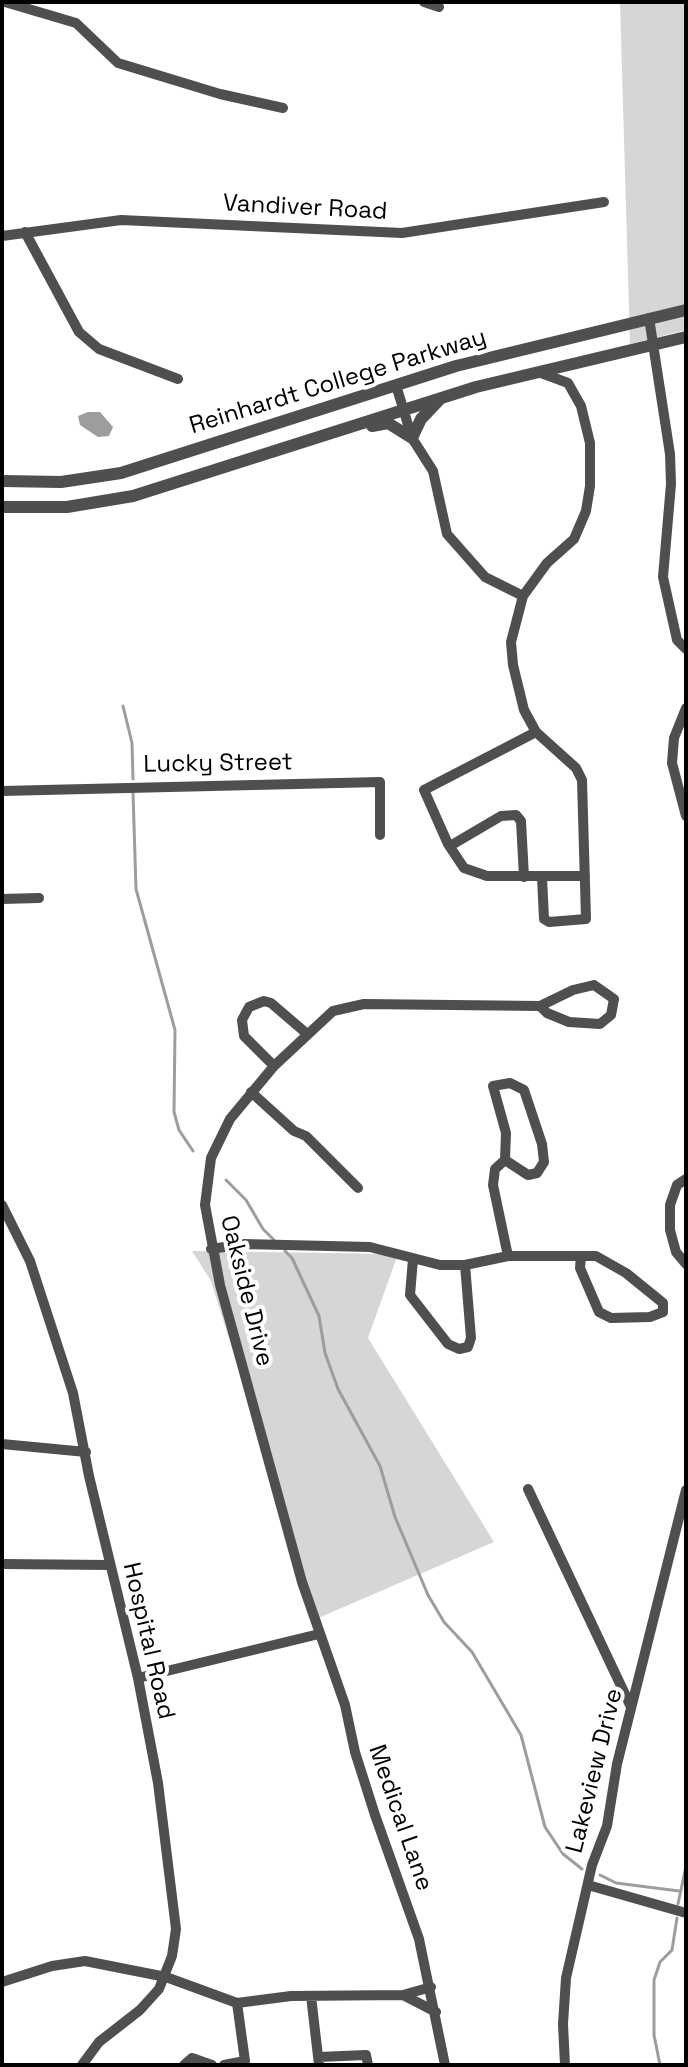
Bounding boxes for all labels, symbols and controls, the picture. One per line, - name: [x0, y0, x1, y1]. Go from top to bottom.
- street label: Vandiver Road: [222, 189, 388, 227]
- street label: Reinhardt College Parkway: [186, 323, 490, 441]
- street label: Lucky Street: [143, 748, 293, 780]
- street label: Oakside Drive: [213, 1213, 279, 1369]
- street label: Hospital Road: [116, 1560, 180, 1722]
- street label: Lakeview Drive: [561, 1686, 629, 1856]
- street label: Medical Lane: [362, 1741, 438, 1895]

